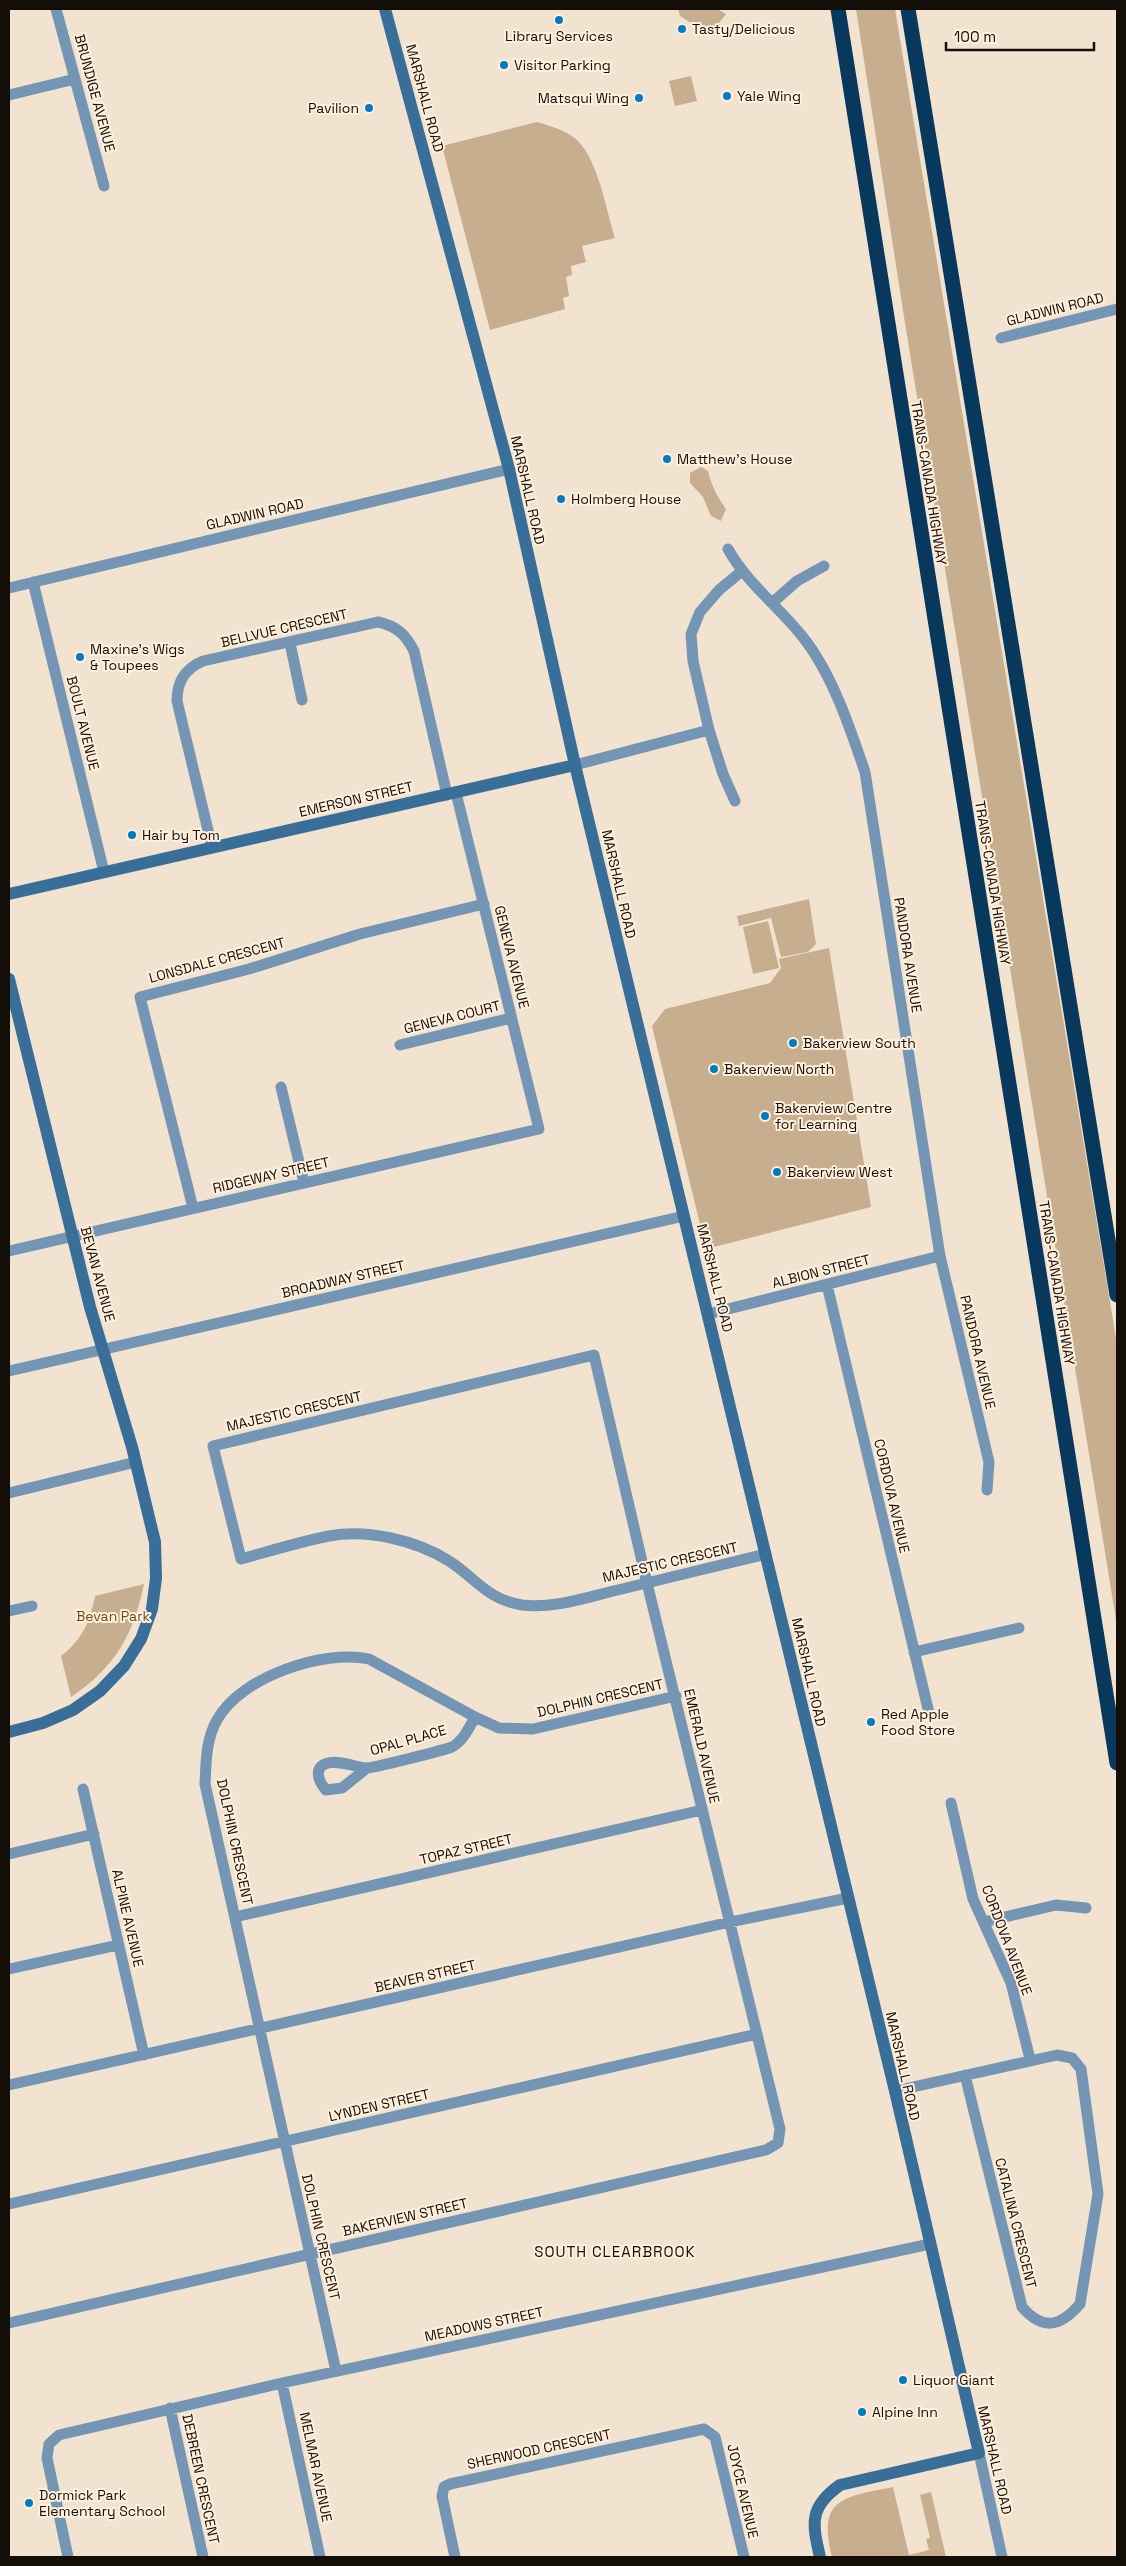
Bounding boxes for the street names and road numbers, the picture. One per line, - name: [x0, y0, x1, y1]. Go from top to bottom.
- street label: BRUNDIGE AVENUE: [71, 32, 119, 154]
- street label: MARSHALL ROAD: [402, 42, 448, 154]
- street label: GLADWIN ROAD: [1004, 288, 1106, 330]
- street label: TRANS-CANADA HIGHWAY: [907, 399, 951, 567]
- street label: MARSHALL ROAD: [507, 434, 549, 546]
- street label: GLADWIN ROAD: [204, 494, 306, 534]
- street label: BELLVUE CRESCENT: [219, 605, 349, 651]
- street label: BOULT AVENUE: [63, 674, 103, 772]
- street label: EMERSON STREET: [297, 777, 415, 821]
- street label: TRANS-CANADA HIGHWAY: [971, 799, 1015, 967]
- street label: MARSHALL ROAD: [598, 828, 640, 940]
- street label: PANDORA AVENUE: [890, 896, 926, 1014]
- street label: GENEVA AVENUE: [491, 904, 534, 1010]
- street label: LONSDALE CRESCENT: [147, 933, 287, 987]
- street label: GENEVA COURT: [402, 996, 502, 1038]
- street label: RIDGEWAY STREET: [211, 1153, 331, 1197]
- street label: TRANS-CANADA HIGHWAY: [1035, 1199, 1079, 1367]
- street label: MARSHALL ROAD: [693, 1222, 737, 1334]
- street label: BEVAN AVENUE: [77, 1224, 119, 1324]
- street label: ALBION STREET: [770, 1250, 872, 1292]
- street label: BROADWAY STREET: [280, 1256, 406, 1302]
- street label: PANDORA AVENUE: [956, 1293, 1000, 1411]
- street label: MAJESTIC CRESCENT: [225, 1387, 363, 1435]
- street label: CORDOVA AVENUE: [870, 1437, 914, 1555]
- street label: MAJESTIC CRESCENT: [601, 1538, 739, 1586]
- street label: MARSHALL ROAD: [788, 1616, 830, 1728]
- street label: DOLPHIN CRESCENT: [535, 1675, 665, 1721]
- street label: EMERALD AVENUE: [680, 1687, 724, 1805]
- street label: OPAL PLACE: [368, 1721, 448, 1759]
- street label: DOLPHIN CRESCENT: [213, 1777, 257, 1907]
- street label: TOPAZ STREET: [418, 1830, 514, 1868]
- street label: ALPINE AVENUE: [108, 1867, 148, 1969]
- street label: CORDOVA AVENUE: [978, 1882, 1036, 1998]
- street label: BEAVER STREET: [373, 1956, 477, 1996]
- street label: MARSHALL ROAD: [882, 2010, 924, 2122]
- street label: LYNDEN STREET: [327, 2085, 431, 2125]
- street label: CATALINA CRESCENT: [991, 2156, 1041, 2290]
- street label: DOLPHIN CRESCENT: [298, 2172, 344, 2302]
- street label: BAKERVIEW STREET: [341, 2194, 469, 2240]
- street label: MEADOWS STREET: [423, 2303, 545, 2345]
- street label: MARSHALL ROAD: [974, 2404, 1016, 2516]
- street label: MELMAR AVENUE: [296, 2410, 336, 2524]
- street label: DEBREEN CRESCENT: [178, 2412, 224, 2546]
- street label: SHERWOOD CRESCENT: [465, 2425, 613, 2473]
- street label: JOYCE AVENUE: [723, 2442, 763, 2540]

